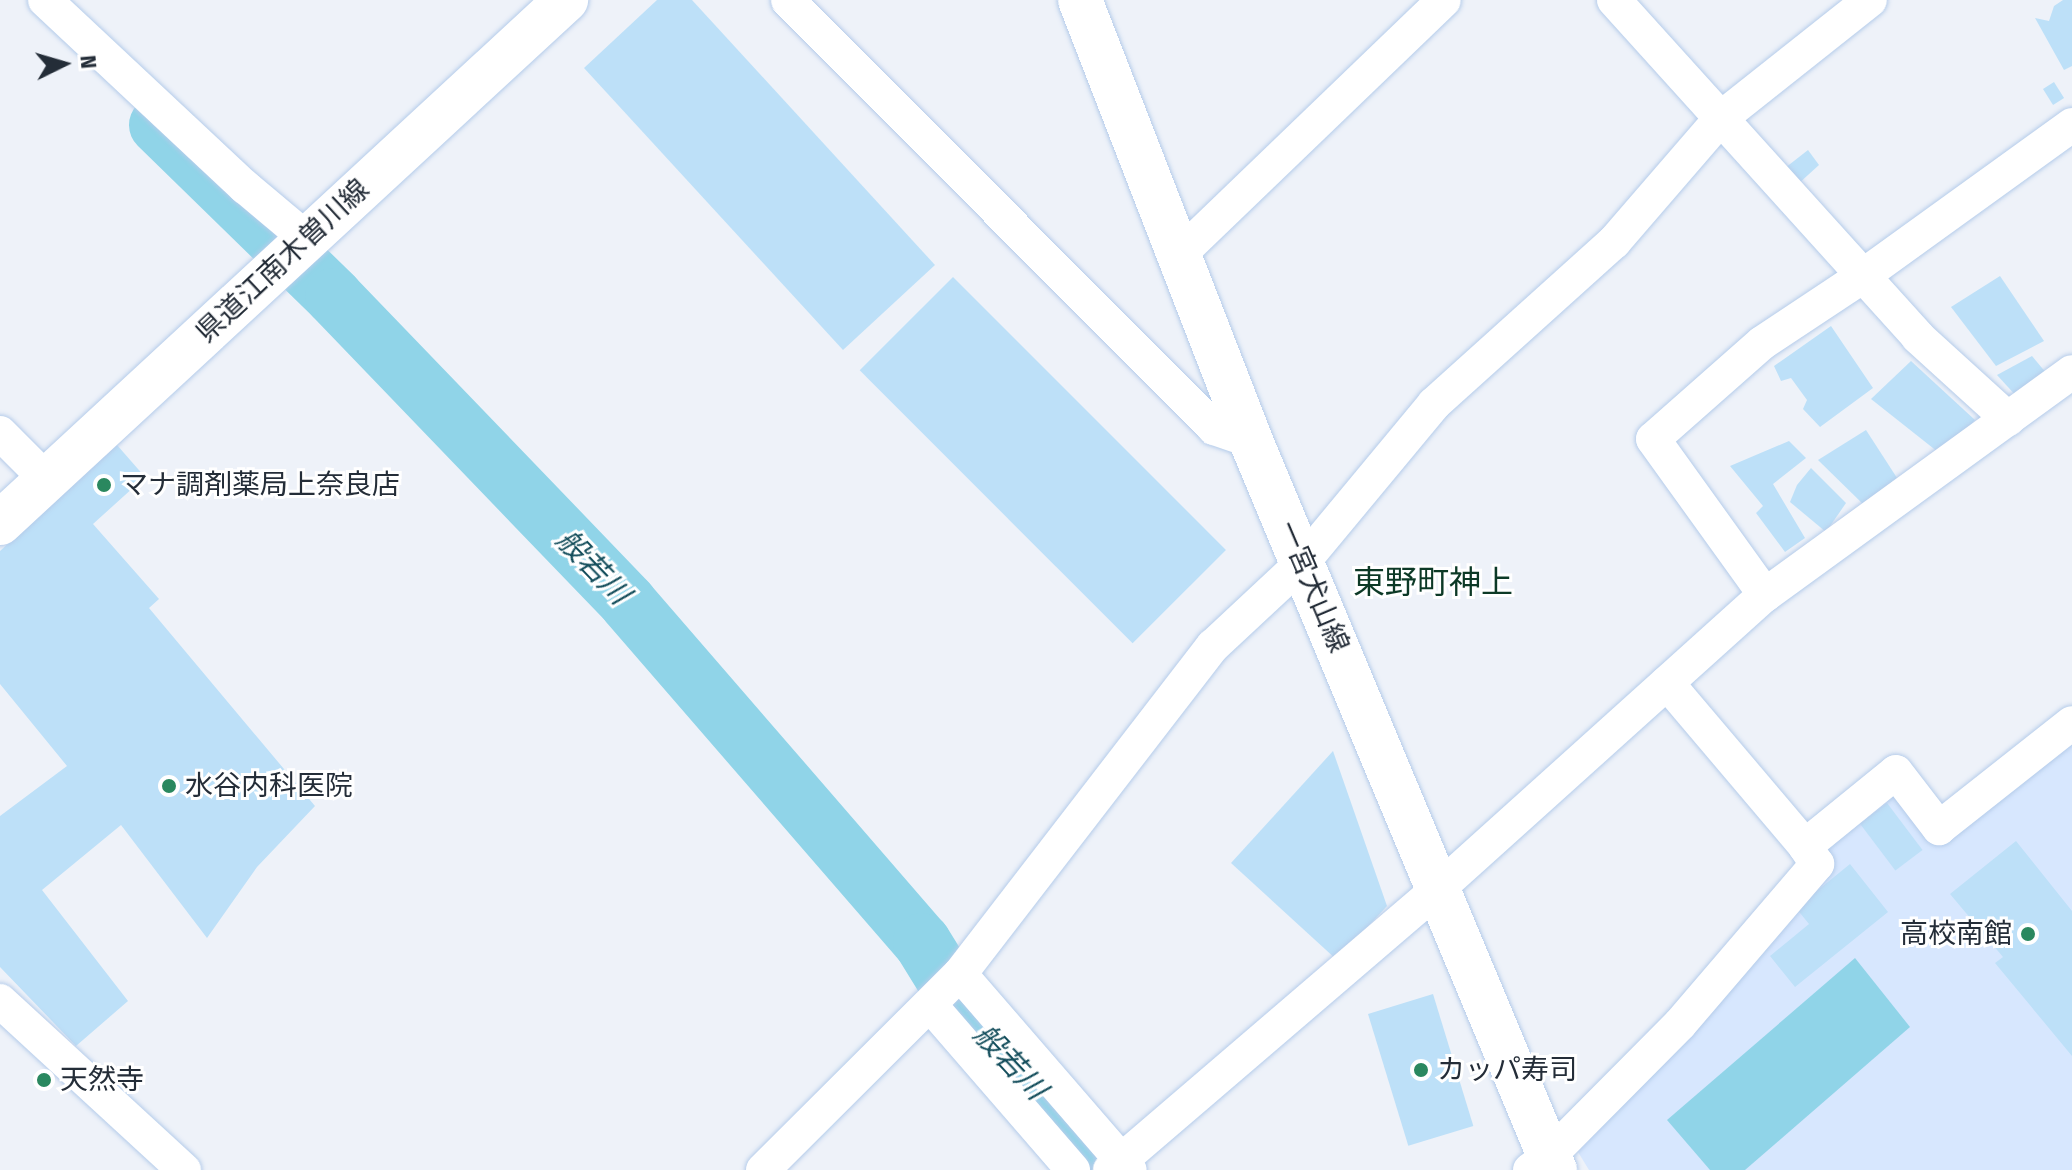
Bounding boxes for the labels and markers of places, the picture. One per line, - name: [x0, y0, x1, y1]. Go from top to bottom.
- place label: マナ調剤薬局上奈良店: [120, 468, 400, 502]
- marker: マナ調剤薬局上奈良店: [95, 476, 113, 494]
- place label: 水谷内科医院: [185, 769, 353, 803]
- marker: 水谷内科医院: [160, 777, 178, 795]
- place label: 高校南館: [1900, 917, 2012, 951]
- marker: 高校南館: [2019, 925, 2037, 943]
- place label: カッパ寿司: [1437, 1053, 1577, 1087]
- marker: カッパ寿司: [1412, 1061, 1430, 1079]
- place label: 天然寺: [60, 1063, 144, 1097]
- marker: 天然寺: [35, 1071, 53, 1089]

